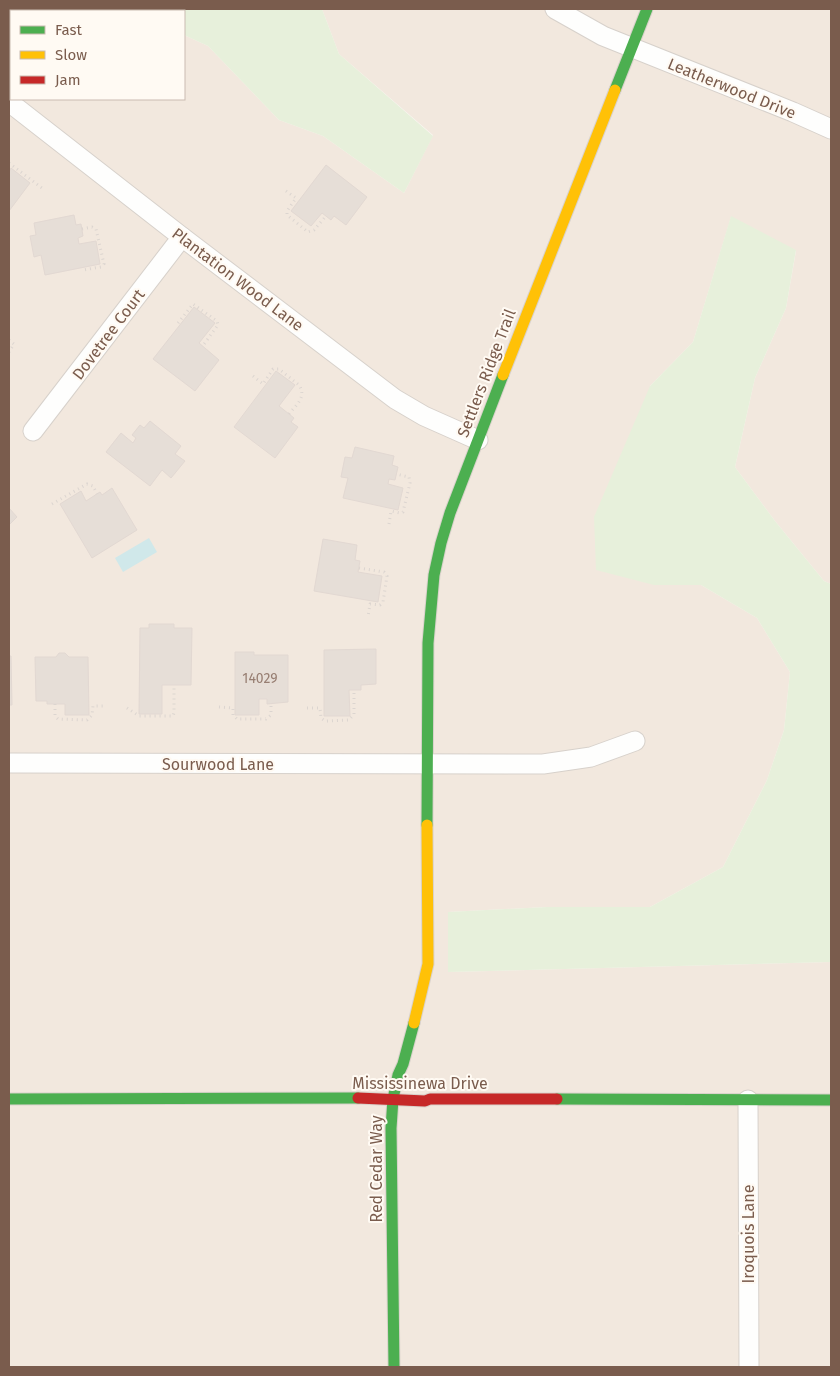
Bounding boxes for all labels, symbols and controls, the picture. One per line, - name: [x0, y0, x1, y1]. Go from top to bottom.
- legend: [10, 10, 185, 100]
- text: Fast: [55, 21, 82, 39]
- text: Slow: [55, 46, 87, 64]
- street label: Leatherwood Drive: [665, 54, 799, 123]
- text: Jam: [55, 71, 81, 89]
- street label: Plantation Wood Lane: [168, 224, 307, 335]
- street label: Dovetree Court: [68, 285, 149, 383]
- street label: Settlers Ridge Trail: [453, 306, 520, 440]
- house number: 14029: [242, 670, 278, 687]
- street label: Sourwood Lane: [162, 755, 274, 774]
- street label: Mississinewa Drive: [352, 1074, 488, 1093]
- street label: Red Cedar Way: [367, 1115, 386, 1223]
- street label: Iroquois Lane: [739, 1185, 758, 1283]

